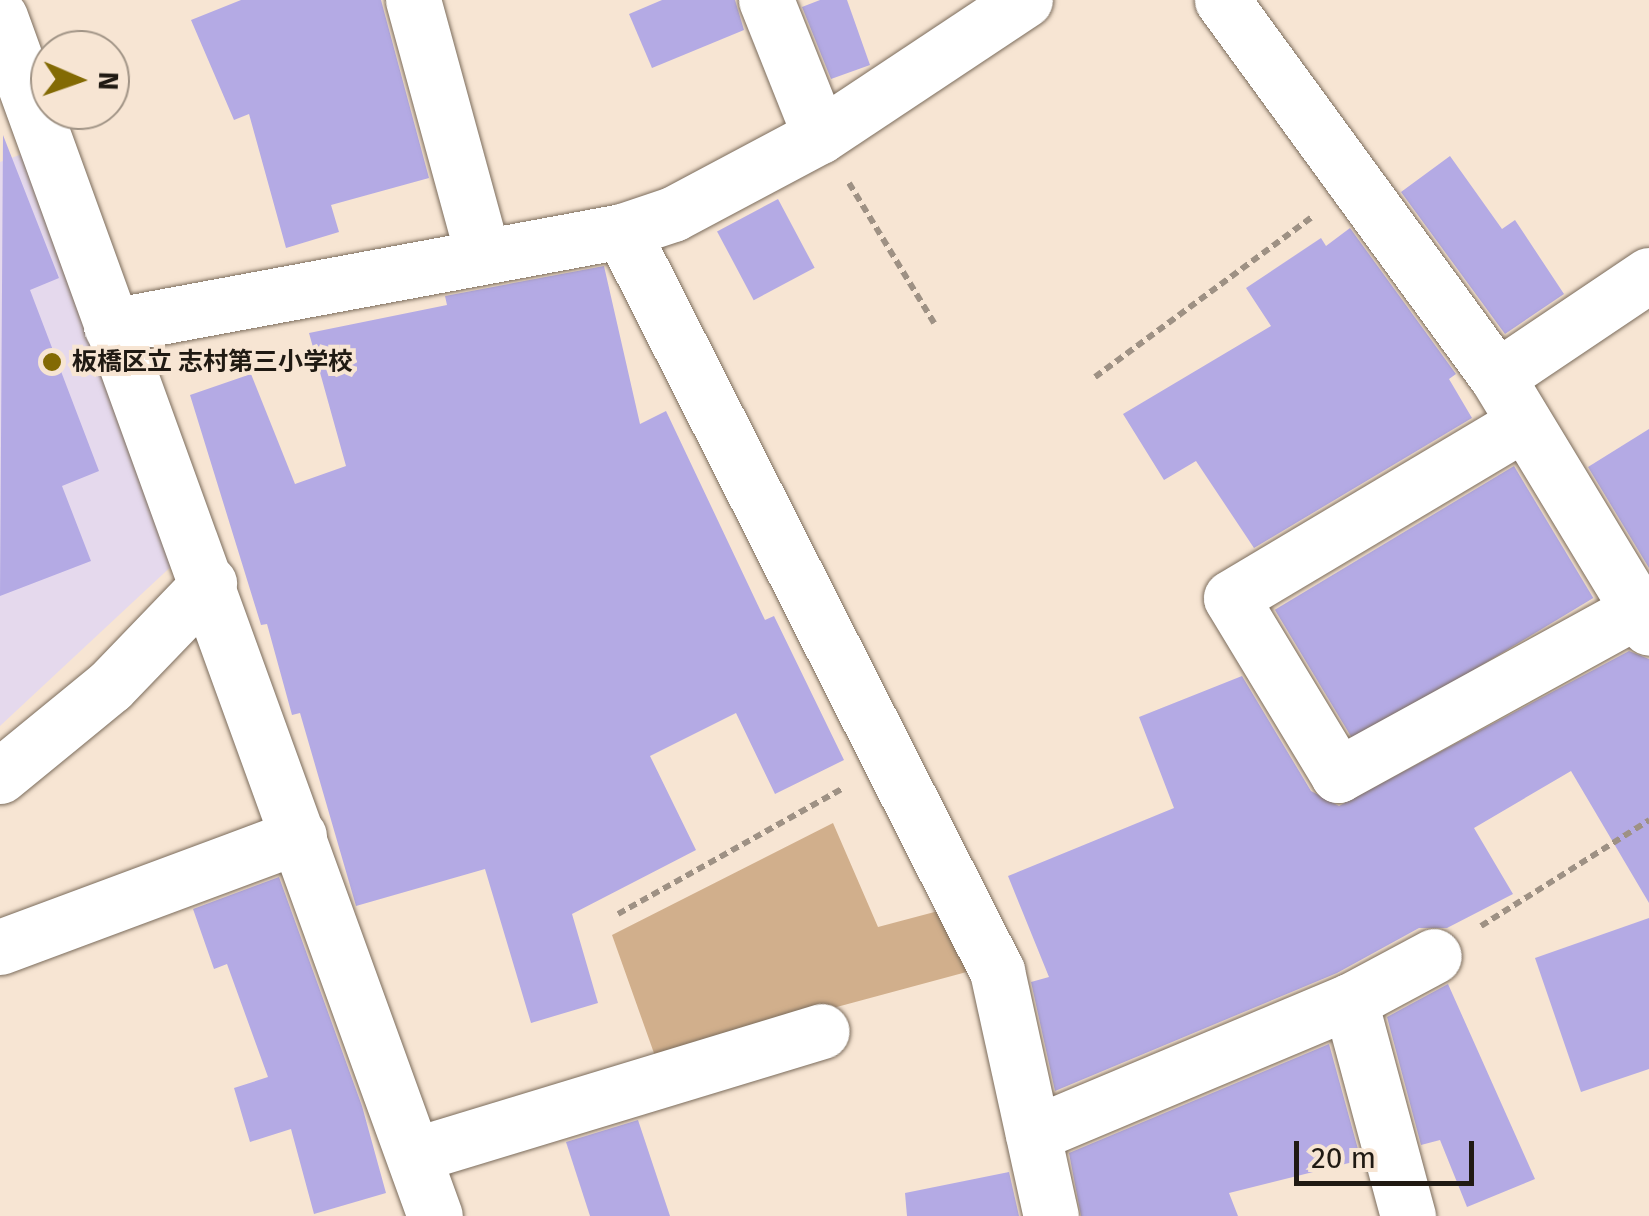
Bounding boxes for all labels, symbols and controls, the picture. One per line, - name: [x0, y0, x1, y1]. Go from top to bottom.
- north arrow: [30, 30, 130, 130]
- text: N: [92, 71, 125, 91]
- place label: 板橋区立 志村第三小学校: [72, 347, 353, 377]
- marker: 板橋区立 志村第三小学校: [41, 351, 63, 373]
- scale bar: [1299, 1121, 1479, 1183]
- text: 20 m: [1311, 1140, 1376, 1176]

